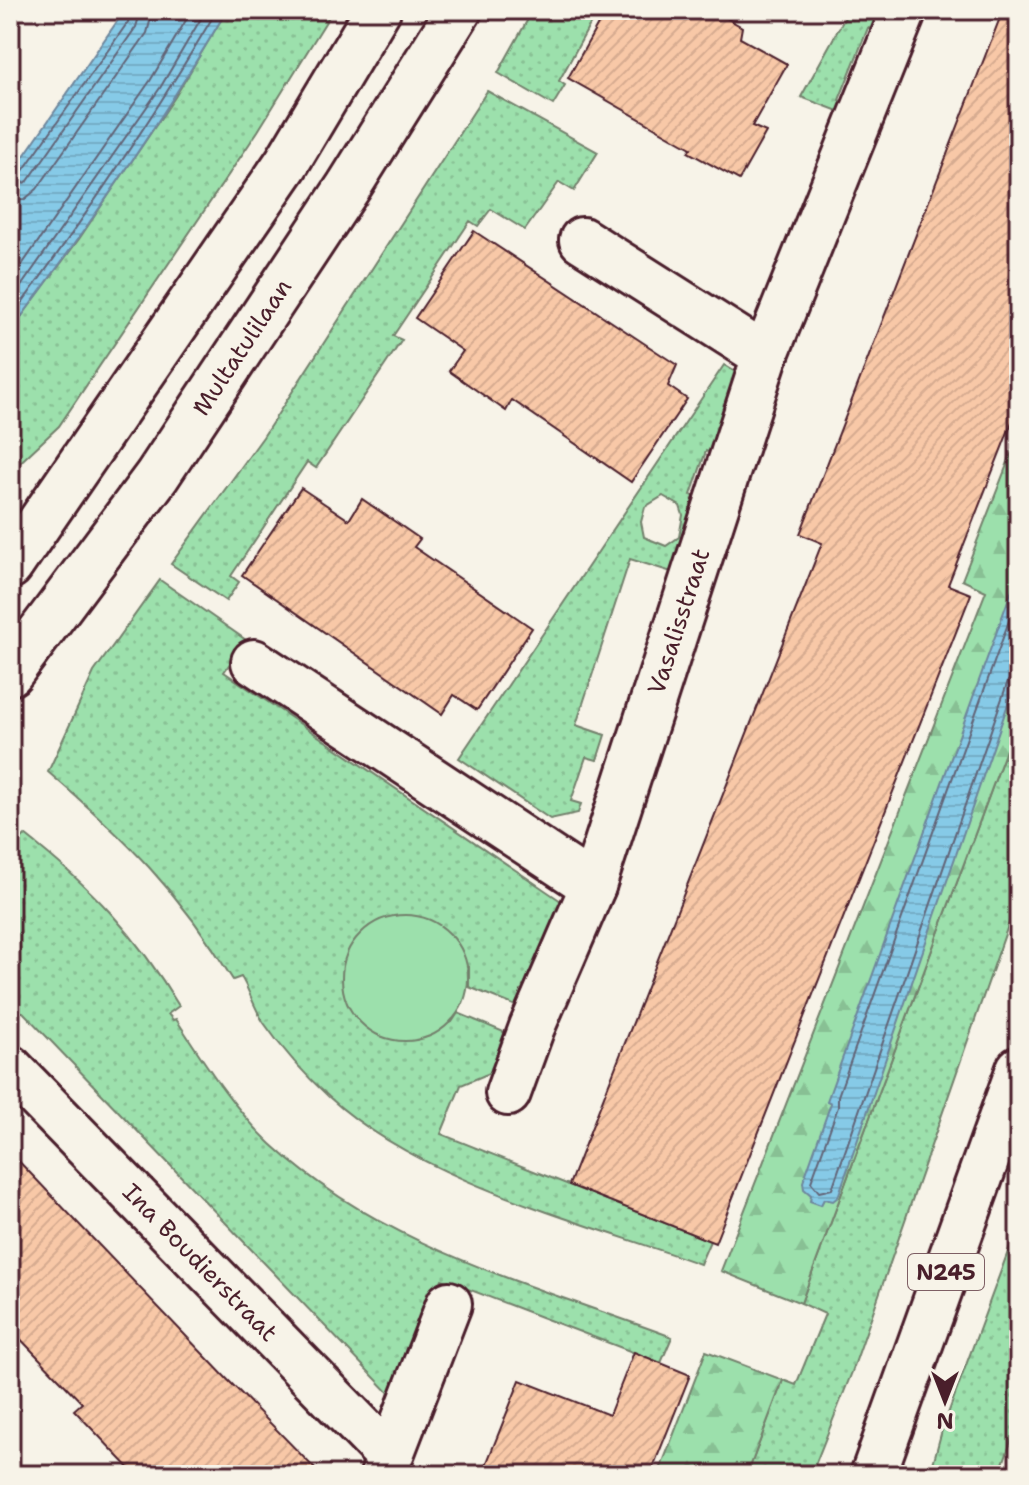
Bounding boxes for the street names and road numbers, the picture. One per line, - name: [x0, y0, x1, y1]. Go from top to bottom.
- street label: Multatulilaan: [185, 273, 299, 422]
- street label: Vasalisstraat: [640, 544, 717, 698]
- street label: Ina Boudierstraat: [116, 1177, 285, 1349]
- road number: N245: [908, 1254, 984, 1290]

